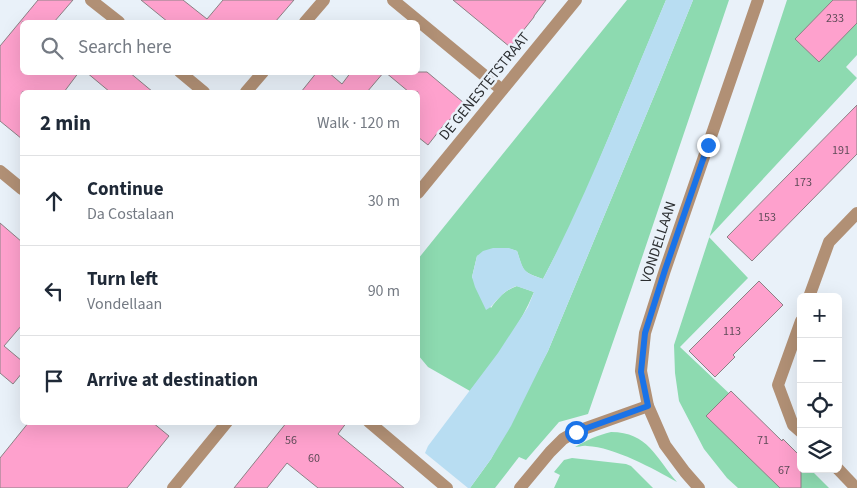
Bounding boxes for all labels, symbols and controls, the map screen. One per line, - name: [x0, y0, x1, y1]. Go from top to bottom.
- house number: 233: [826, 10, 844, 27]
- search box: [20, 20, 420, 75]
- street label: DE GENESTETSTRAAT: [434, 28, 535, 145]
- icon: search: [38, 34, 66, 62]
- text: Search here: [78, 34, 172, 61]
- text: 2 min: [40, 108, 91, 138]
- text: Walk · 120 m: [317, 112, 400, 134]
- route end: [697, 134, 720, 157]
- house number: 191: [832, 142, 850, 159]
- house number: 173: [794, 174, 812, 191]
- text: Continue: [87, 176, 164, 203]
- icon: ahead: [40, 187, 68, 215]
- text: 30 m: [368, 190, 400, 212]
- street label: VONDELLAAN: [635, 199, 682, 286]
- text: Da Costalaan: [87, 203, 174, 225]
- house number: 153: [758, 209, 776, 226]
- text: Turn left: [87, 266, 158, 293]
- icon: left: [40, 277, 68, 305]
- text: 90 m: [368, 280, 400, 302]
- text: Vondellaan: [87, 293, 162, 315]
- map controls: [797, 293, 842, 473]
- button: +: [797, 293, 842, 338]
- house number: 113: [723, 323, 741, 340]
- button: −: [797, 338, 842, 383]
- icon: arrive: [40, 367, 68, 395]
- text: Arrive at destination: [87, 367, 258, 394]
- button: locate: [797, 383, 842, 428]
- route start: [565, 421, 588, 444]
- button: layers: [797, 428, 842, 473]
- house number: 56: [285, 432, 297, 449]
- house number: 71: [757, 432, 769, 449]
- house number: 60: [308, 450, 320, 467]
- house number: 67: [778, 462, 790, 479]

